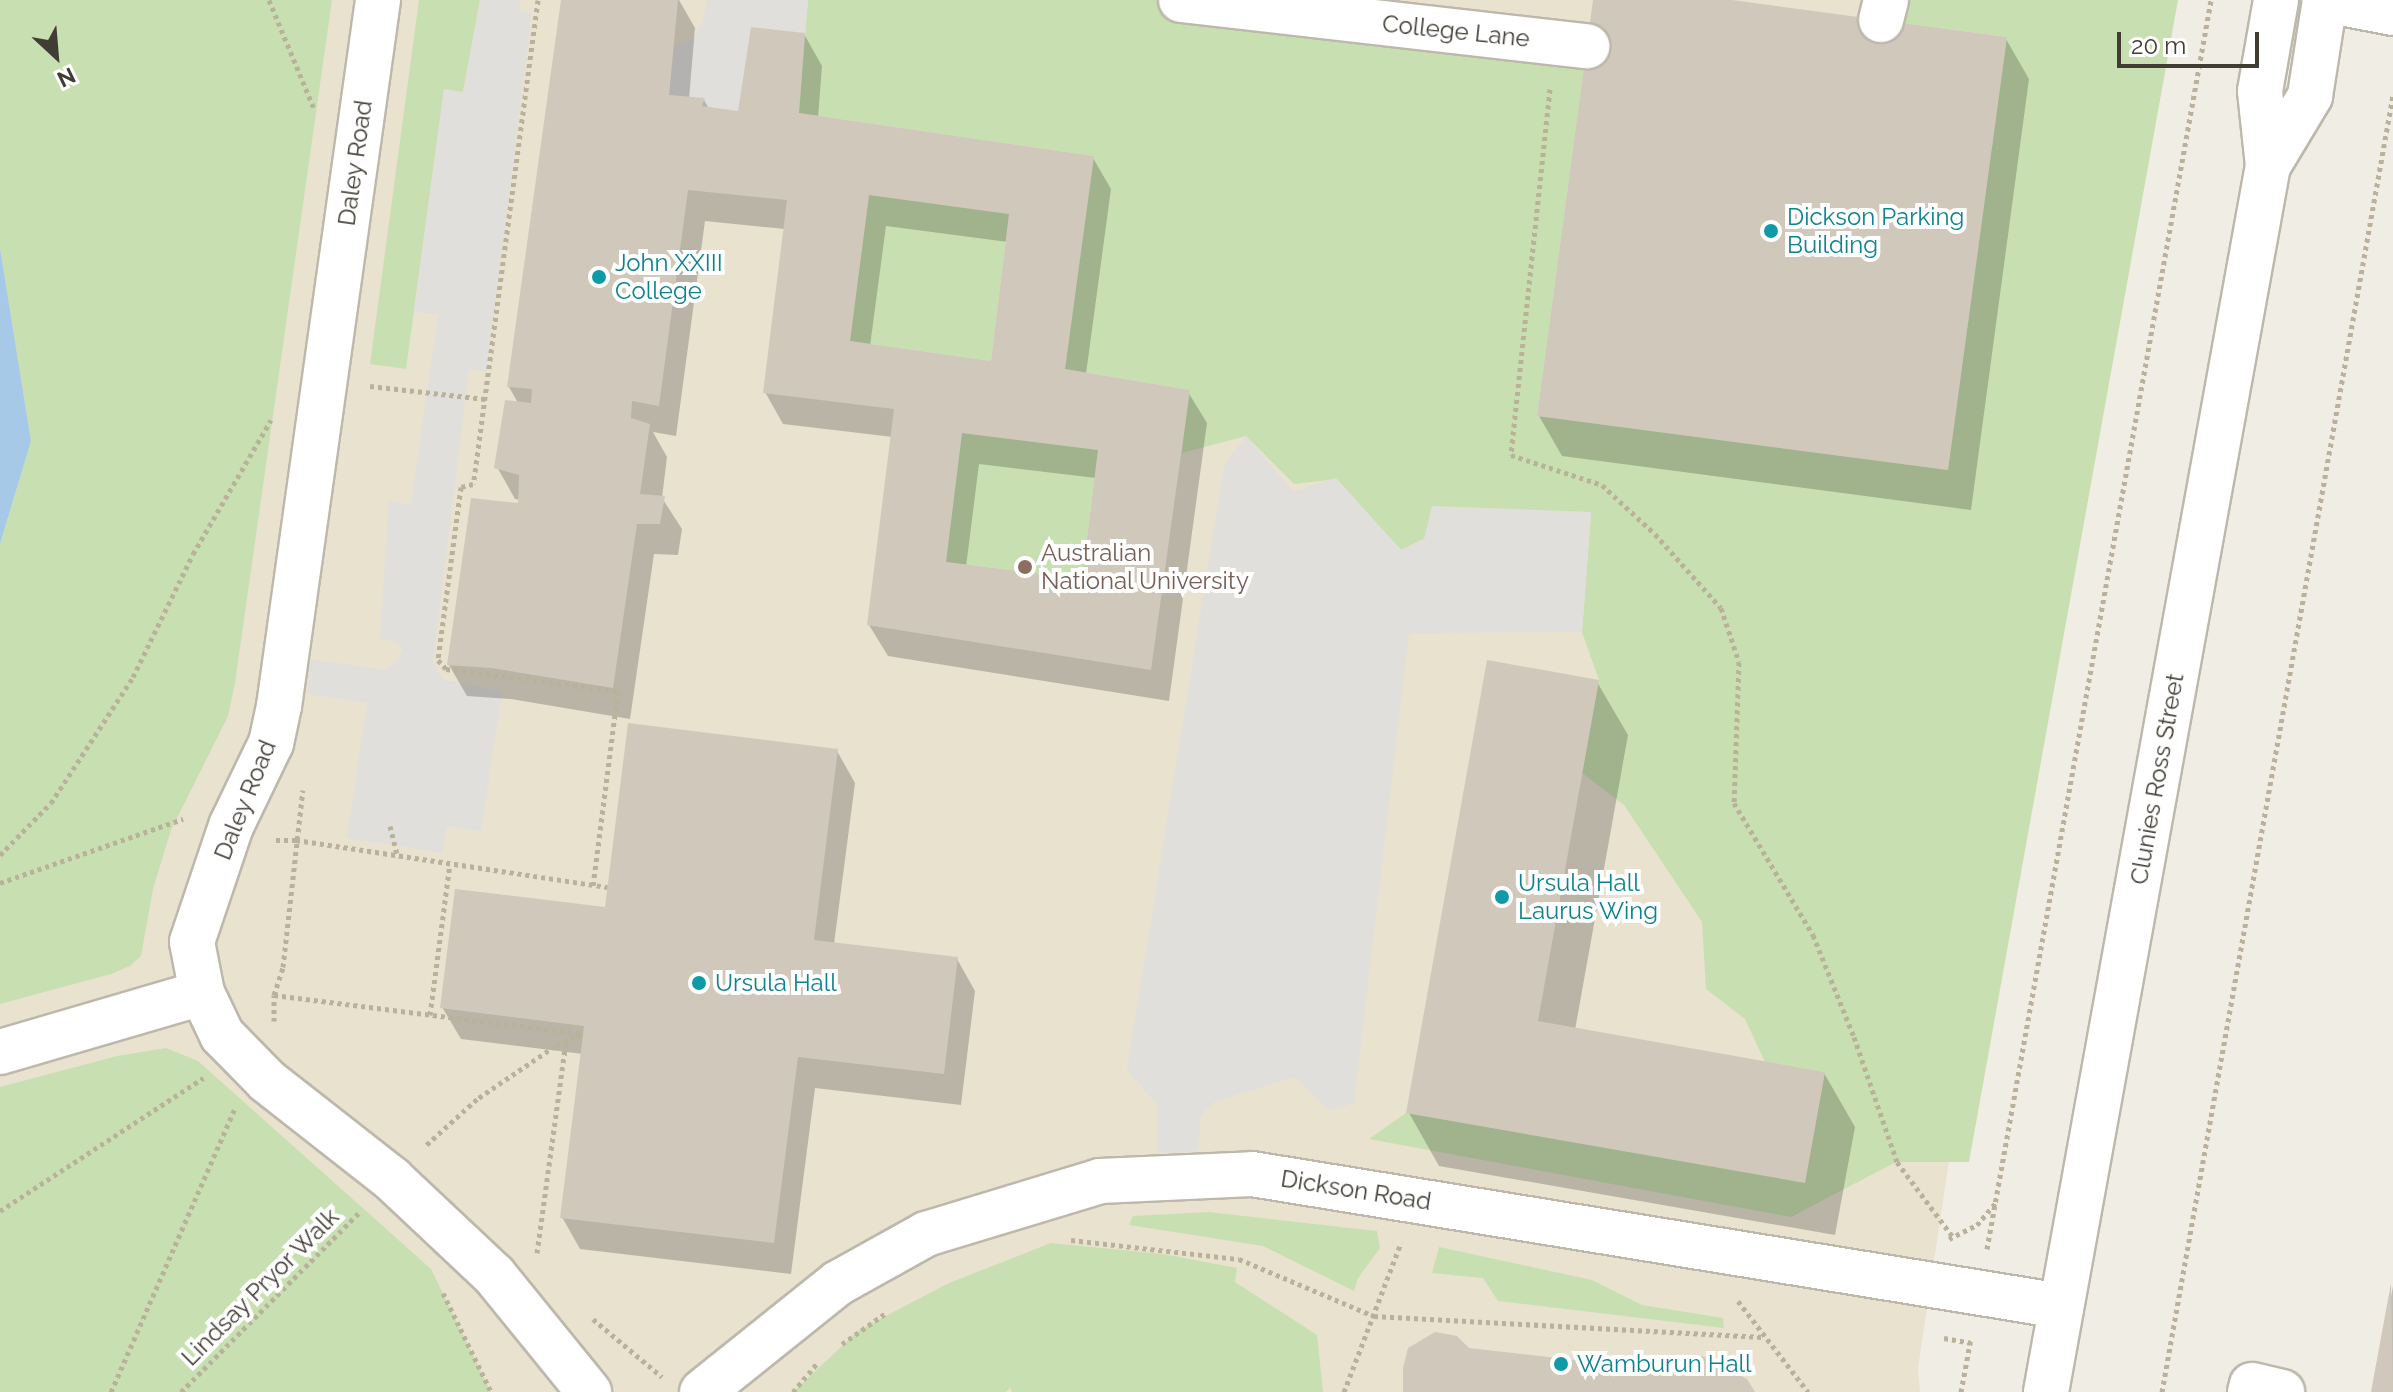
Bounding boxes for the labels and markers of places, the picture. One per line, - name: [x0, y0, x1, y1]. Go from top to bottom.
- place label: Dickson Parking Building: [1787, 203, 1964, 259]
- marker: Dickson Parking Building: [1762, 222, 1780, 240]
- place label: John XXIII College: [615, 249, 723, 305]
- marker: John XXIII College: [590, 268, 608, 286]
- place label: Australian National University: [1041, 539, 1250, 595]
- marker: Australian National University: [1016, 558, 1034, 576]
- place label: Ursula Hall Laurus Wing: [1518, 869, 1659, 925]
- marker: Ursula Hall Laurus Wing: [1493, 888, 1511, 906]
- place label: Ursula Hall: [715, 969, 837, 997]
- marker: Ursula Hall: [690, 974, 708, 992]
- place label: Wamburun Hall: [1577, 1350, 1752, 1378]
- marker: Wamburun Hall: [1552, 1355, 1570, 1373]

